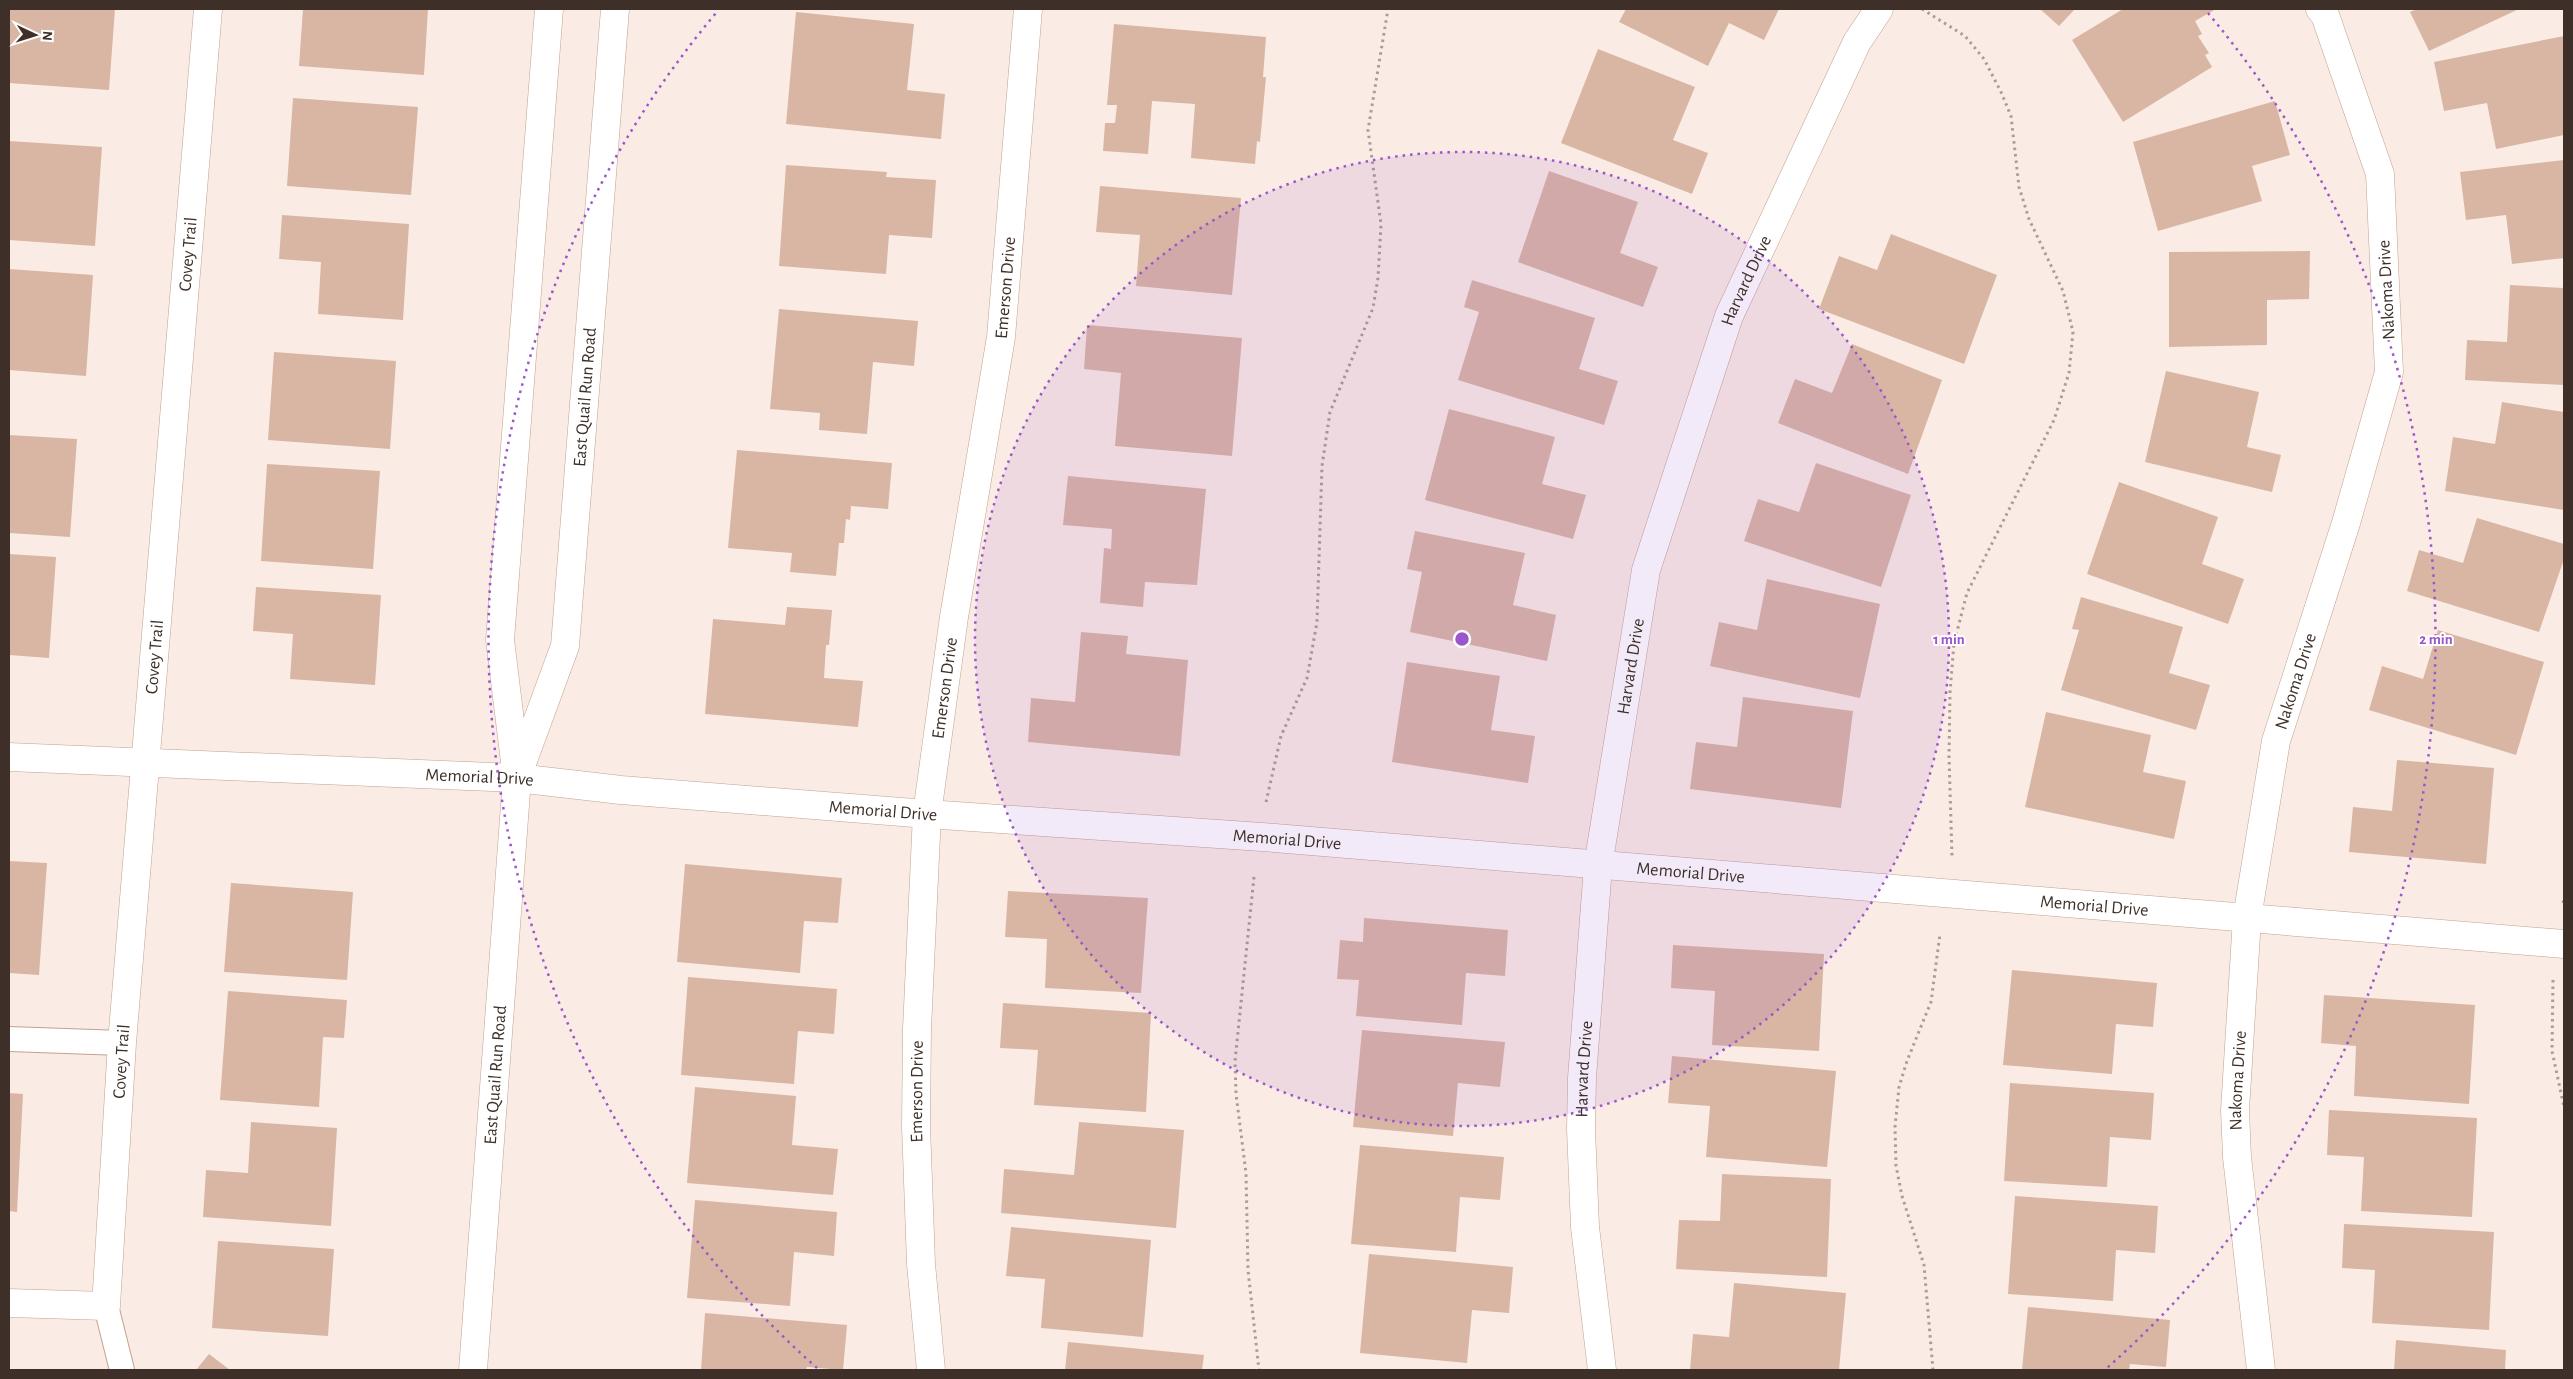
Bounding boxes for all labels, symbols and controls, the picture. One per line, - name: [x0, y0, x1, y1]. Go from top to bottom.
- north arrow: [10, 10, 60, 60]
- text: N: [40, 30, 54, 41]
- street label: Covey Trail: [177, 217, 201, 292]
- street label: Harvard Drive: [1718, 233, 1775, 328]
- street label: Emerson Drive: [993, 236, 1019, 339]
- street label: Nakoma Drive: [2375, 240, 2399, 340]
- street label: East Quail Run Road: [571, 327, 600, 468]
- street label: Harvard Drive: [1615, 617, 1648, 716]
- street label: Covey Trail: [143, 619, 167, 695]
- centre of rings: [1453, 630, 1471, 648]
- street label: Nakoma Drive: [2272, 631, 2320, 732]
- text: 1 min: [1933, 632, 1965, 647]
- text: 2 min: [2419, 632, 2453, 647]
- street label: Emerson Drive: [929, 636, 961, 740]
- street label: Memorial Drive: [425, 766, 535, 790]
- street label: Memorial Drive: [828, 798, 938, 825]
- street label: Memorial Drive: [1232, 827, 1342, 853]
- street label: Memorial Drive: [1636, 860, 1746, 887]
- street label: Memorial Drive: [2039, 893, 2149, 920]
- street label: East Quail Run Road: [482, 1005, 510, 1145]
- street label: Harvard Drive: [1573, 1020, 1596, 1118]
- street label: Covey Trail: [111, 1024, 134, 1099]
- street label: Nakoma Drive: [2227, 1030, 2250, 1131]
- street label: Emerson Drive: [908, 1040, 927, 1143]

